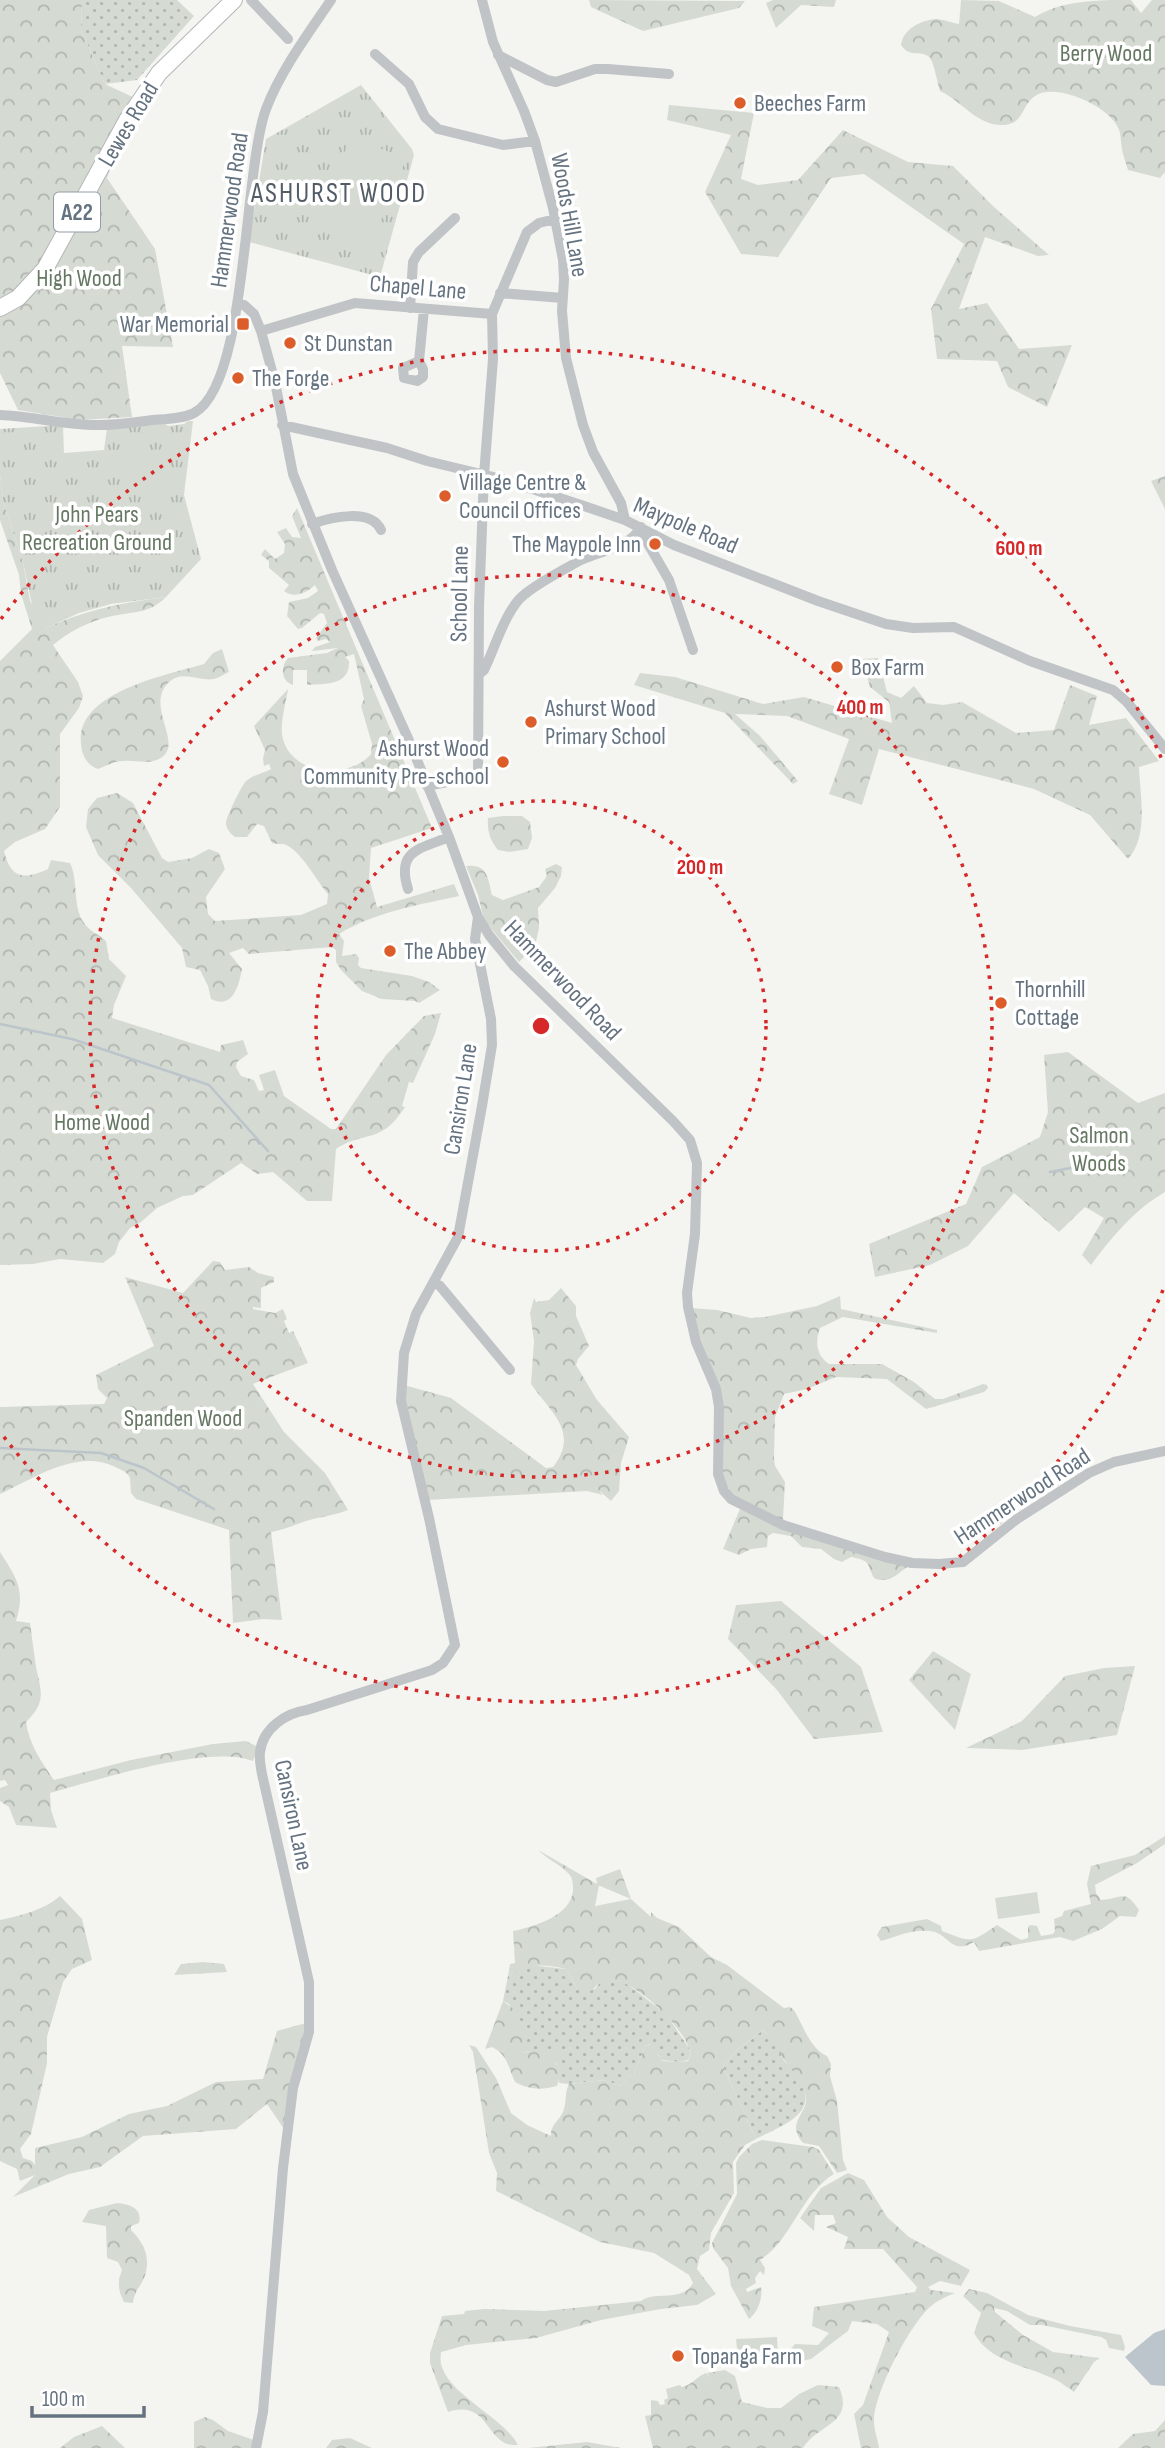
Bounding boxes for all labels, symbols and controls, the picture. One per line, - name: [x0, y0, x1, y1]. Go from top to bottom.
- park label: Berry Wood: [1060, 39, 1152, 68]
- street label: Lewes Road: [92, 77, 165, 172]
- place label: Beeches Farm: [754, 89, 866, 118]
- marker: Beeches Farm: [732, 95, 748, 111]
- street label: Hammerwood Road: [204, 131, 255, 289]
- street label: Woods Hill Lane: [544, 151, 595, 279]
- district label: ASHURST WOOD: [250, 177, 427, 210]
- road number: A22: [54, 192, 100, 232]
- park label: High Wood: [36, 264, 122, 293]
- street label: Chapel Lane: [368, 269, 468, 306]
- place label: War Memorial: [120, 310, 229, 339]
- marker: War Memorial: [235, 316, 251, 332]
- place label: St Dunstan: [304, 329, 393, 358]
- marker: St Dunstan: [282, 335, 298, 351]
- place label: The Forge: [252, 364, 329, 393]
- marker: The Forge: [230, 370, 246, 386]
- place label: Village Centre & Council Offices: [459, 468, 586, 525]
- marker: Village Centre & Council Offices: [437, 488, 453, 504]
- street label: Maypole Road: [629, 491, 742, 560]
- park label: John Pears Recreation Ground: [22, 500, 172, 557]
- place label: The Maypole Inn: [512, 530, 641, 559]
- marker: The Maypole Inn: [647, 536, 663, 552]
- text: 600 m: [995, 536, 1043, 561]
- street label: School Lane: [444, 546, 475, 642]
- place label: Box Farm: [851, 653, 924, 682]
- marker: Box Farm: [829, 659, 845, 675]
- place label: Ashurst Wood Primary School: [544, 694, 666, 751]
- text: 400 m: [837, 695, 883, 720]
- marker: Ashurst Wood Primary School: [523, 714, 539, 730]
- place label: Ashurst Wood Community Pre-school: [304, 734, 489, 791]
- marker: Ashurst Wood Community Pre-school: [495, 754, 511, 770]
- text: 200 m: [677, 855, 723, 880]
- street label: Hammerwood Road: [498, 914, 627, 1047]
- place label: The Abbey: [404, 937, 487, 966]
- marker: The Abbey: [382, 943, 398, 959]
- place label: Thornhill Cottage: [1015, 975, 1086, 1032]
- marker: Thornhill Cottage: [993, 995, 1009, 1011]
- centre of rings: [529, 1014, 553, 1038]
- street label: Cansiron Lane: [437, 1041, 484, 1157]
- park label: Home Wood: [54, 1108, 150, 1137]
- park label: Salmon Woods: [1069, 1121, 1129, 1178]
- park label: Spanden Wood: [124, 1404, 242, 1433]
- street label: Hammerwood Road: [949, 1442, 1096, 1551]
- street label: Cansiron Lane: [268, 1757, 319, 1873]
- place label: Topanga Farm: [692, 2342, 802, 2371]
- marker: Topanga Farm: [670, 2348, 686, 2364]
- scale bar: [32, 2374, 144, 2418]
- text: 100 m: [42, 2387, 85, 2412]

